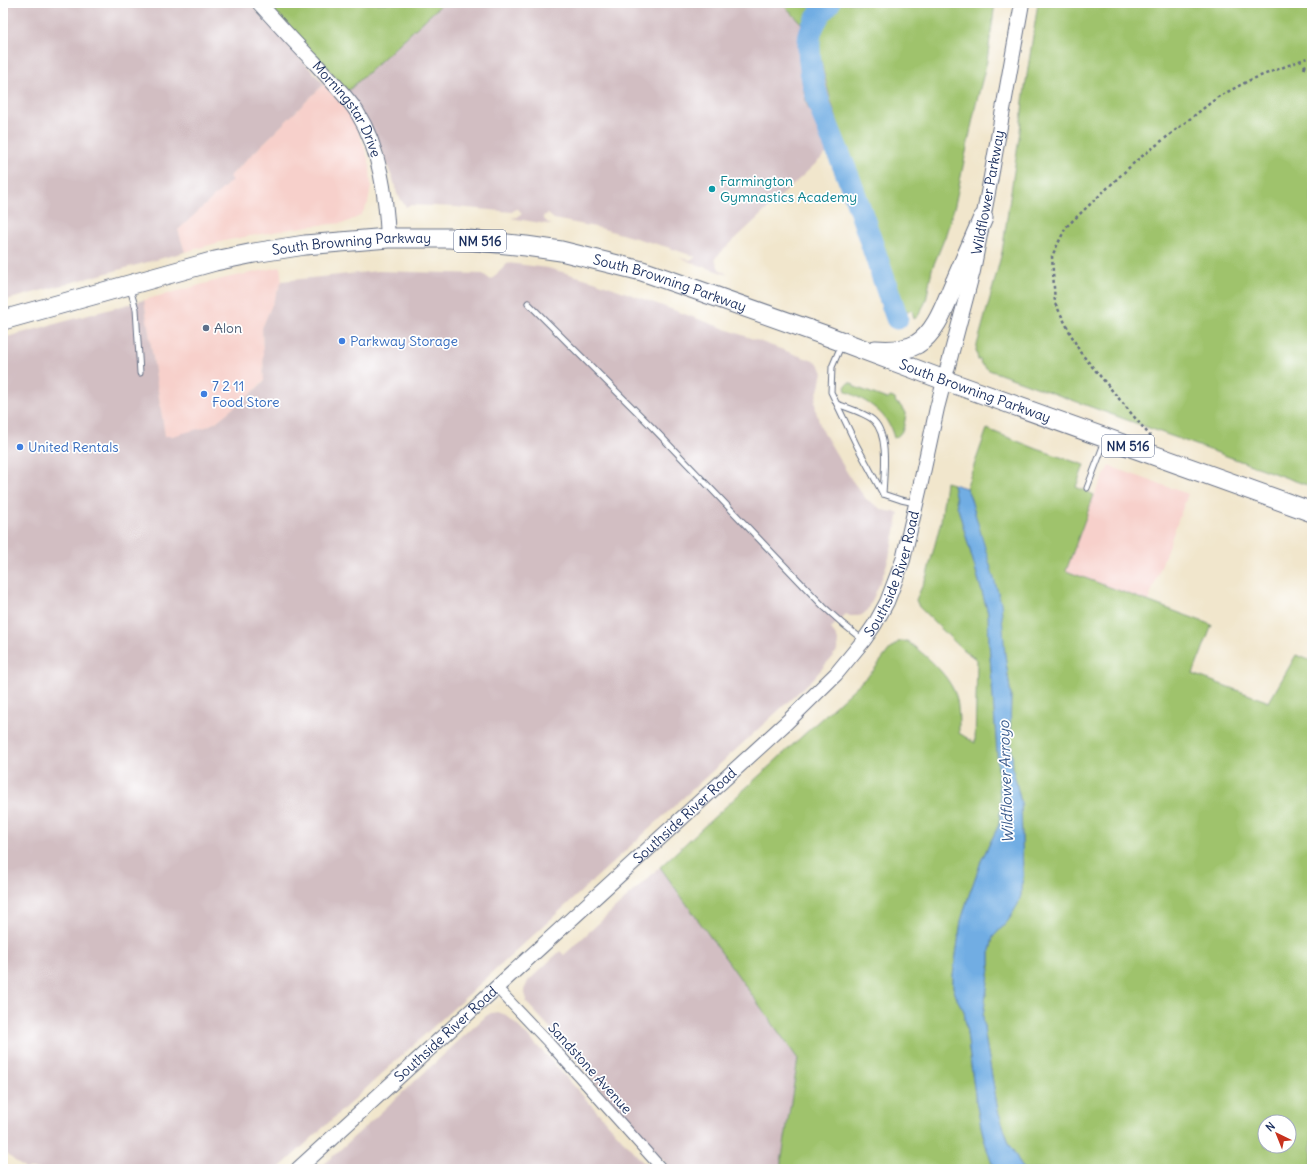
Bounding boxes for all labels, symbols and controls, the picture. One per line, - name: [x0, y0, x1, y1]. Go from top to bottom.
- street label: Morningstar Drive: [308, 57, 385, 159]
- street label: Wildflower Parkway: [967, 129, 1008, 256]
- place label: Farmington Gymnastics Academy: [720, 172, 857, 206]
- marker: Farmington Gymnastics Academy: [707, 184, 717, 194]
- street label: South Browning Parkway: [271, 229, 431, 259]
- road number: NM 516: [454, 230, 506, 252]
- street label: South Browning Parkway: [591, 250, 749, 316]
- place label: Alon: [214, 319, 242, 337]
- marker: Alon: [201, 323, 211, 333]
- place label: Parkway Storage: [350, 332, 458, 350]
- marker: Parkway Storage: [337, 336, 347, 346]
- street label: South Browning Parkway: [897, 355, 1053, 427]
- place label: 7 2 11 Food Store: [212, 377, 280, 411]
- marker: 7 2 11 Food Store: [199, 389, 209, 399]
- road number: NM 516: [1102, 435, 1154, 457]
- place label: United Rentals: [28, 438, 119, 456]
- marker: United Rentals: [15, 442, 25, 452]
- street label: Southside River Road: [860, 509, 923, 640]
- water label: Wildflower Arroyo: [994, 719, 1017, 844]
- street label: Southside River Road: [629, 764, 740, 867]
- street label: Southside River Road: [390, 982, 501, 1086]
- street label: Sandstone Avenue: [544, 1019, 636, 1117]
- north arrow: [1257, 1114, 1297, 1154]
- text: N: [1263, 1119, 1278, 1134]

